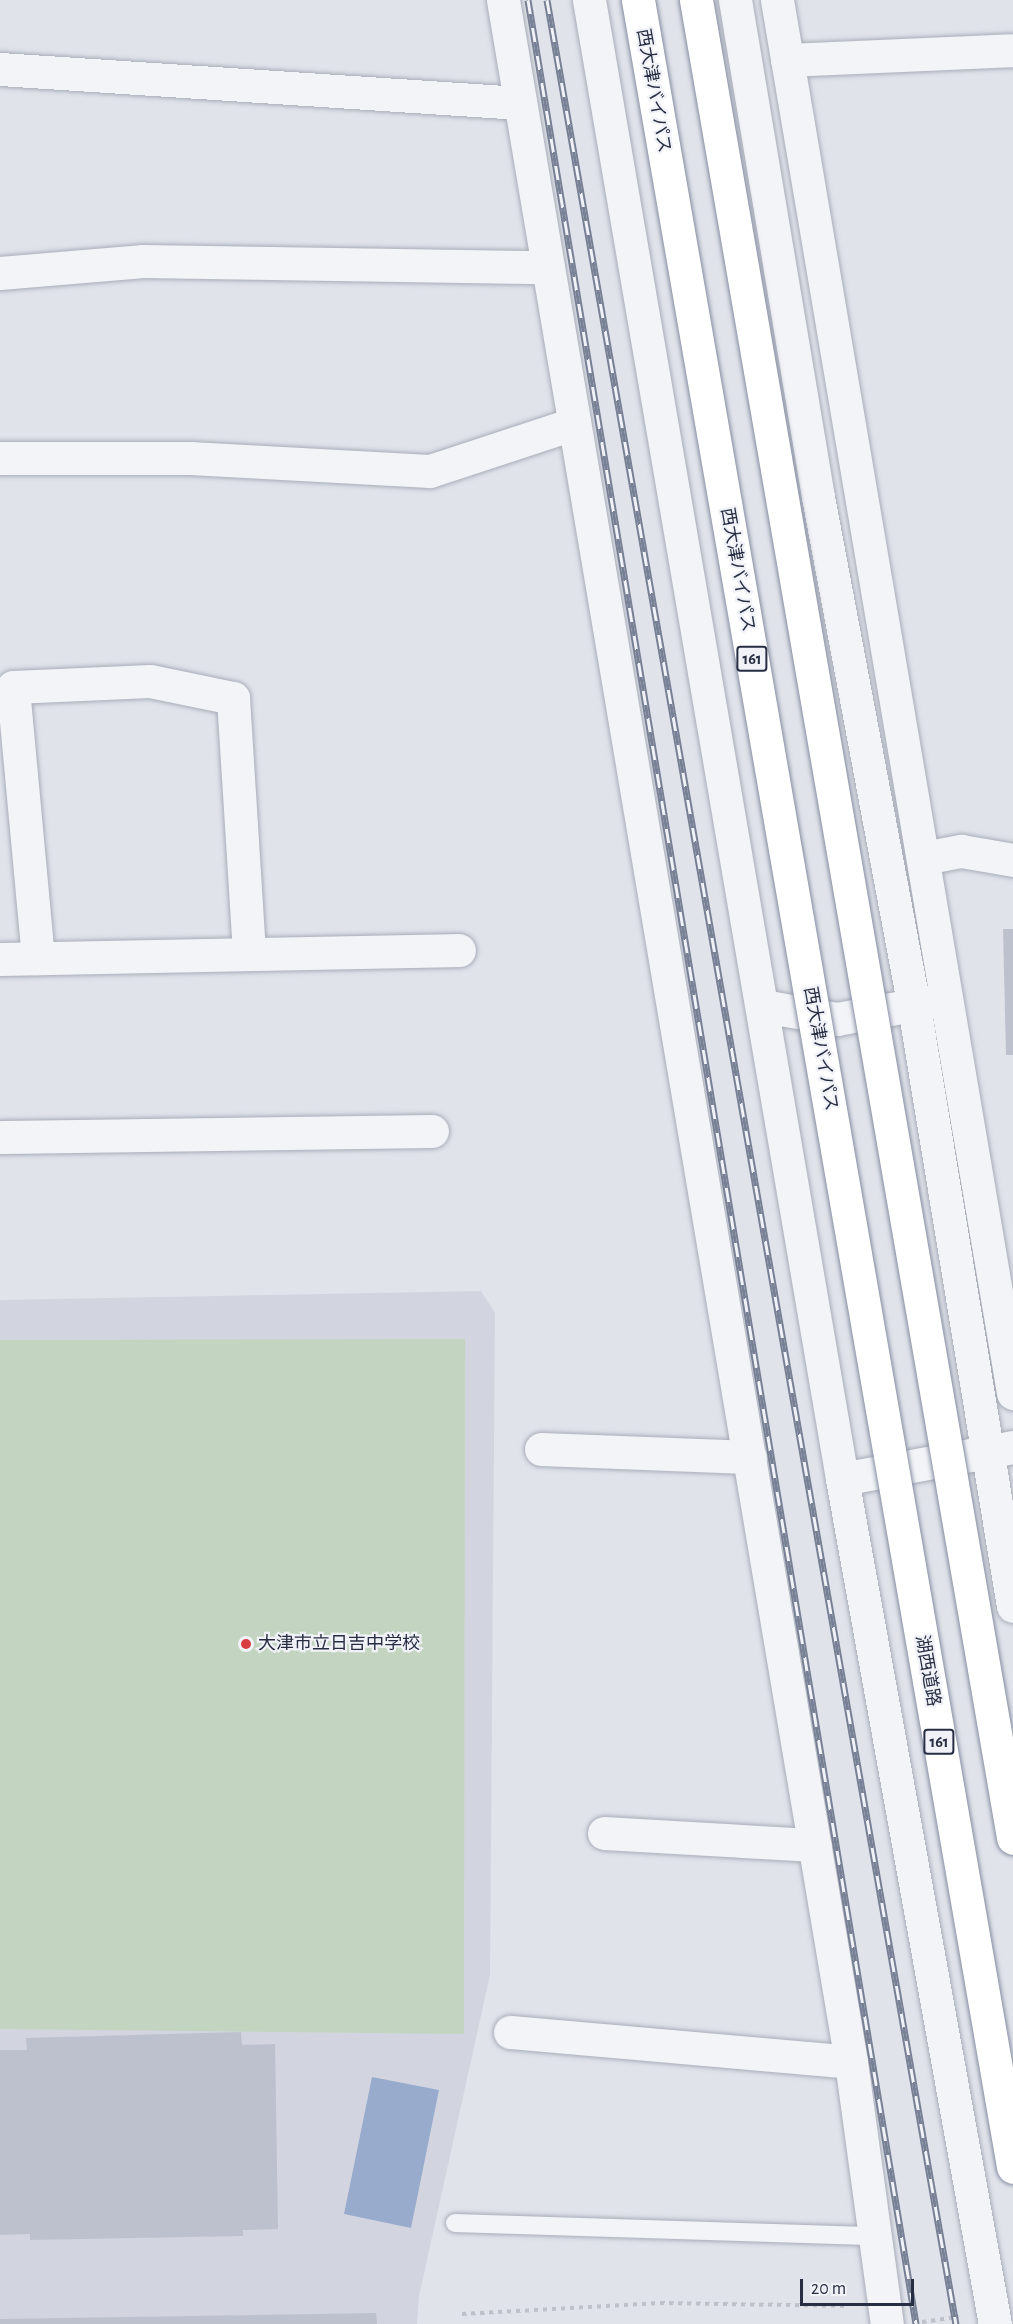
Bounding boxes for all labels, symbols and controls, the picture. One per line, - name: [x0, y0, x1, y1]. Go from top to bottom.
- street label: 西大津バイパス: [631, 27, 675, 155]
- street label: 西大津バイパス: [715, 506, 759, 634]
- road number: 161: [736, 646, 768, 672]
- street label: 西大津バイパス: [798, 985, 842, 1113]
- place label: 大津市立日吉中学校: [258, 1633, 420, 1655]
- street label: 湖西道路: [910, 1634, 944, 1708]
- marker: 大津市立日吉中学校: [239, 1637, 253, 1651]
- road number: 161: [922, 1729, 956, 1755]
- scale bar: [803, 2267, 917, 2305]
- text: 20 m: [811, 2280, 846, 2298]

